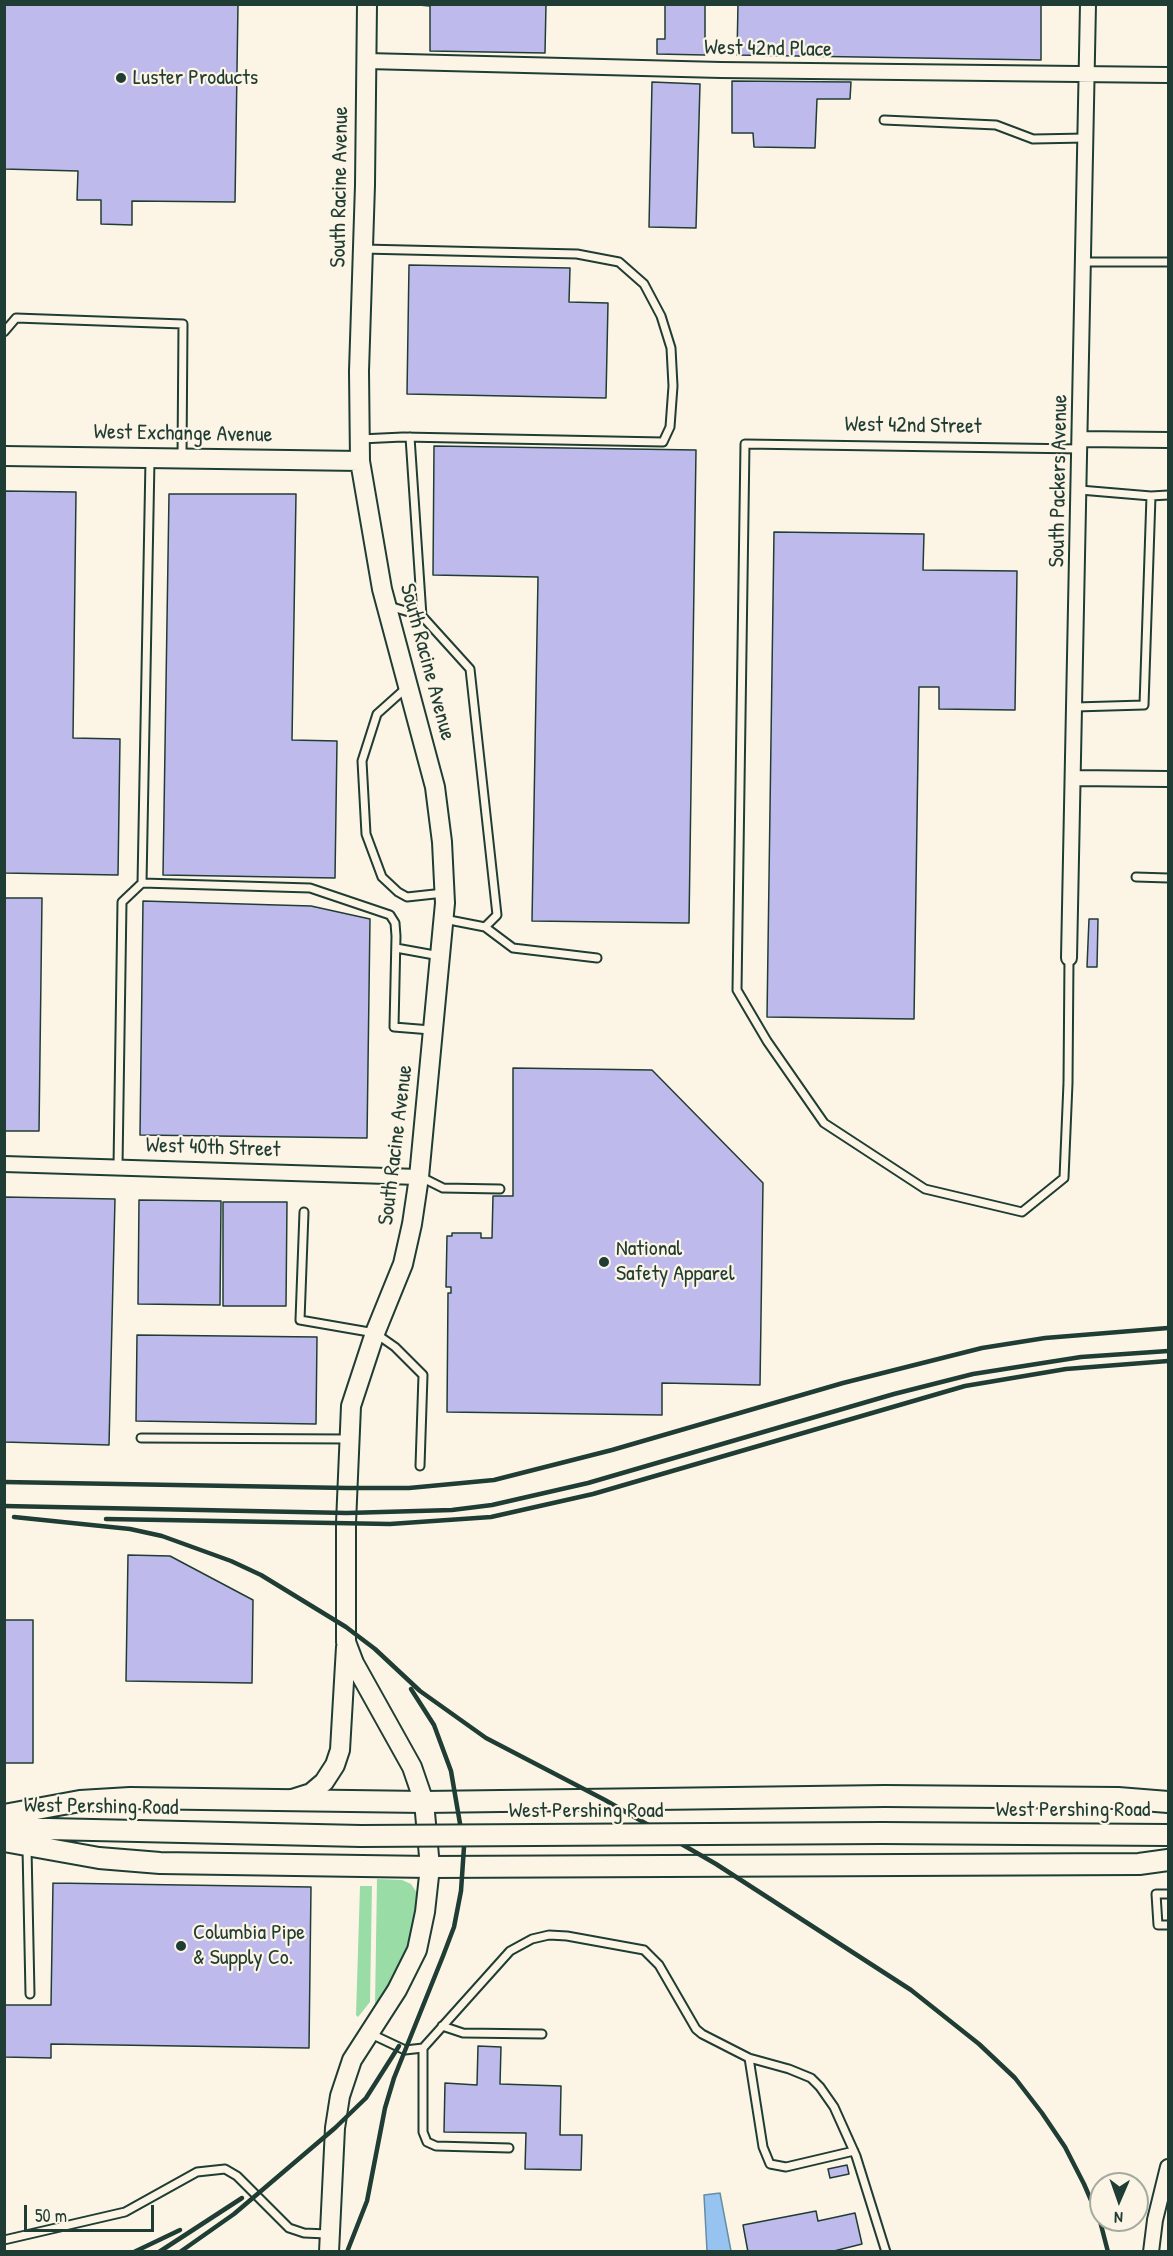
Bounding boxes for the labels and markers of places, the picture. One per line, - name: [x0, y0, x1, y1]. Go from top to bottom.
- place label: Luster Products: [133, 65, 258, 91]
- marker: Luster Products: [114, 71, 128, 85]
- place label: National Safety Apparel: [616, 1236, 735, 1288]
- marker: National Safety Apparel: [597, 1255, 611, 1269]
- place label: Columbia Pipe & Supply Co.: [193, 1920, 305, 1972]
- marker: Columbia Pipe & Supply Co.: [174, 1939, 188, 1953]

